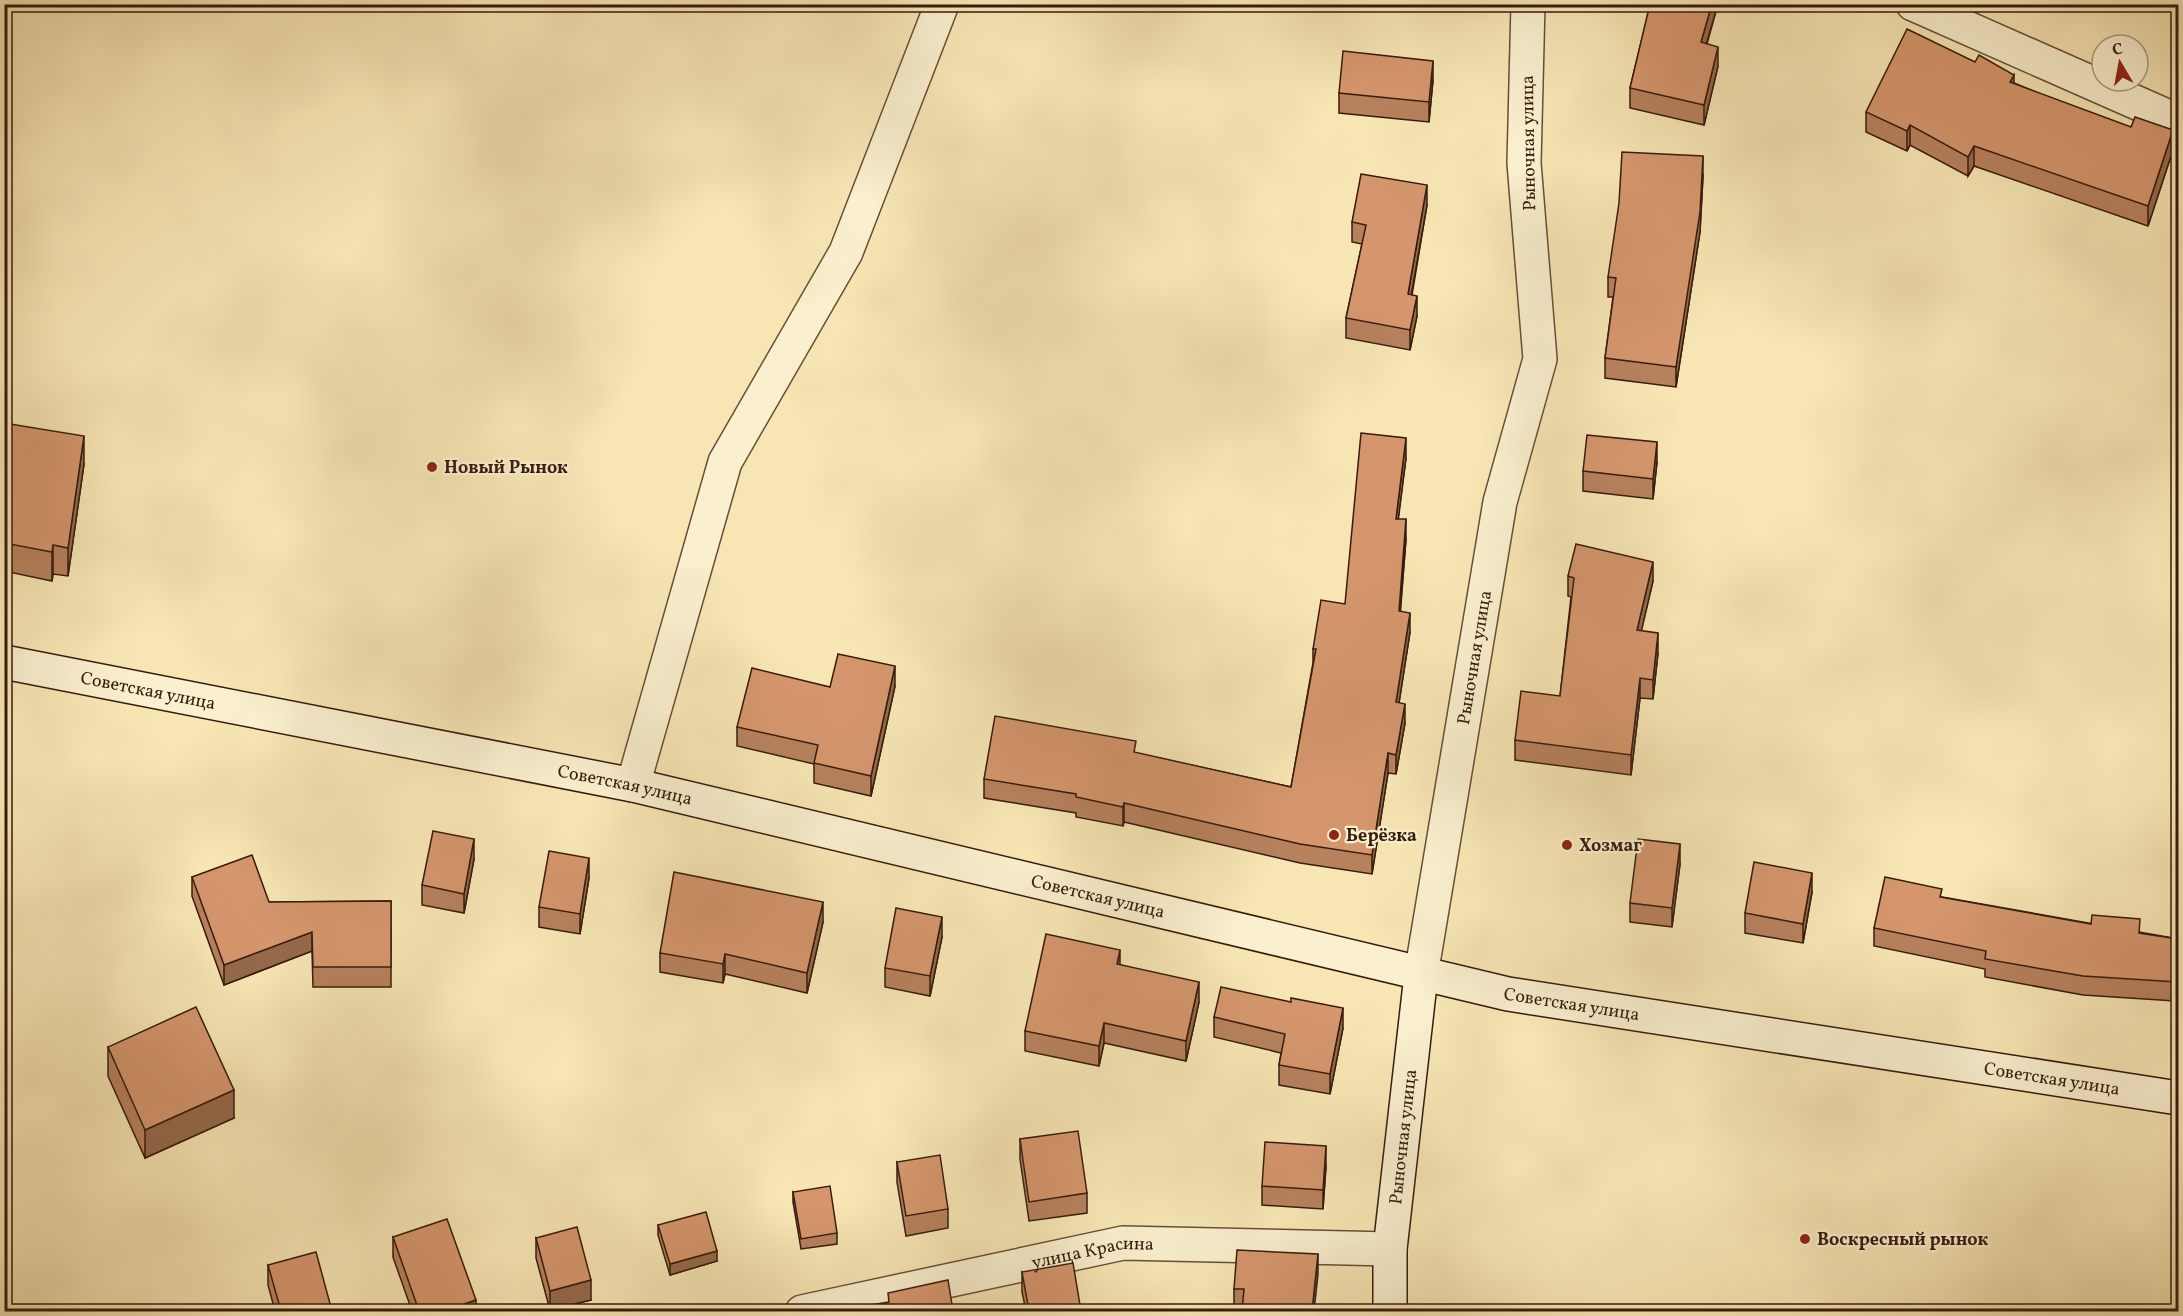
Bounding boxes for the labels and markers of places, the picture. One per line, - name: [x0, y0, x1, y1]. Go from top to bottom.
- place label: Новый Рынок: [444, 456, 568, 481]
- marker: Новый Рынок: [425, 460, 439, 474]
- place label: Берёзка: [1346, 824, 1417, 849]
- marker: Берёзка: [1327, 828, 1341, 842]
- place label: Хозмаг: [1579, 834, 1642, 859]
- marker: Хозмаг: [1560, 838, 1574, 852]
- place label: Воскресный рынок: [1817, 1228, 1989, 1253]
- marker: Воскресный рынок: [1798, 1232, 1812, 1246]

